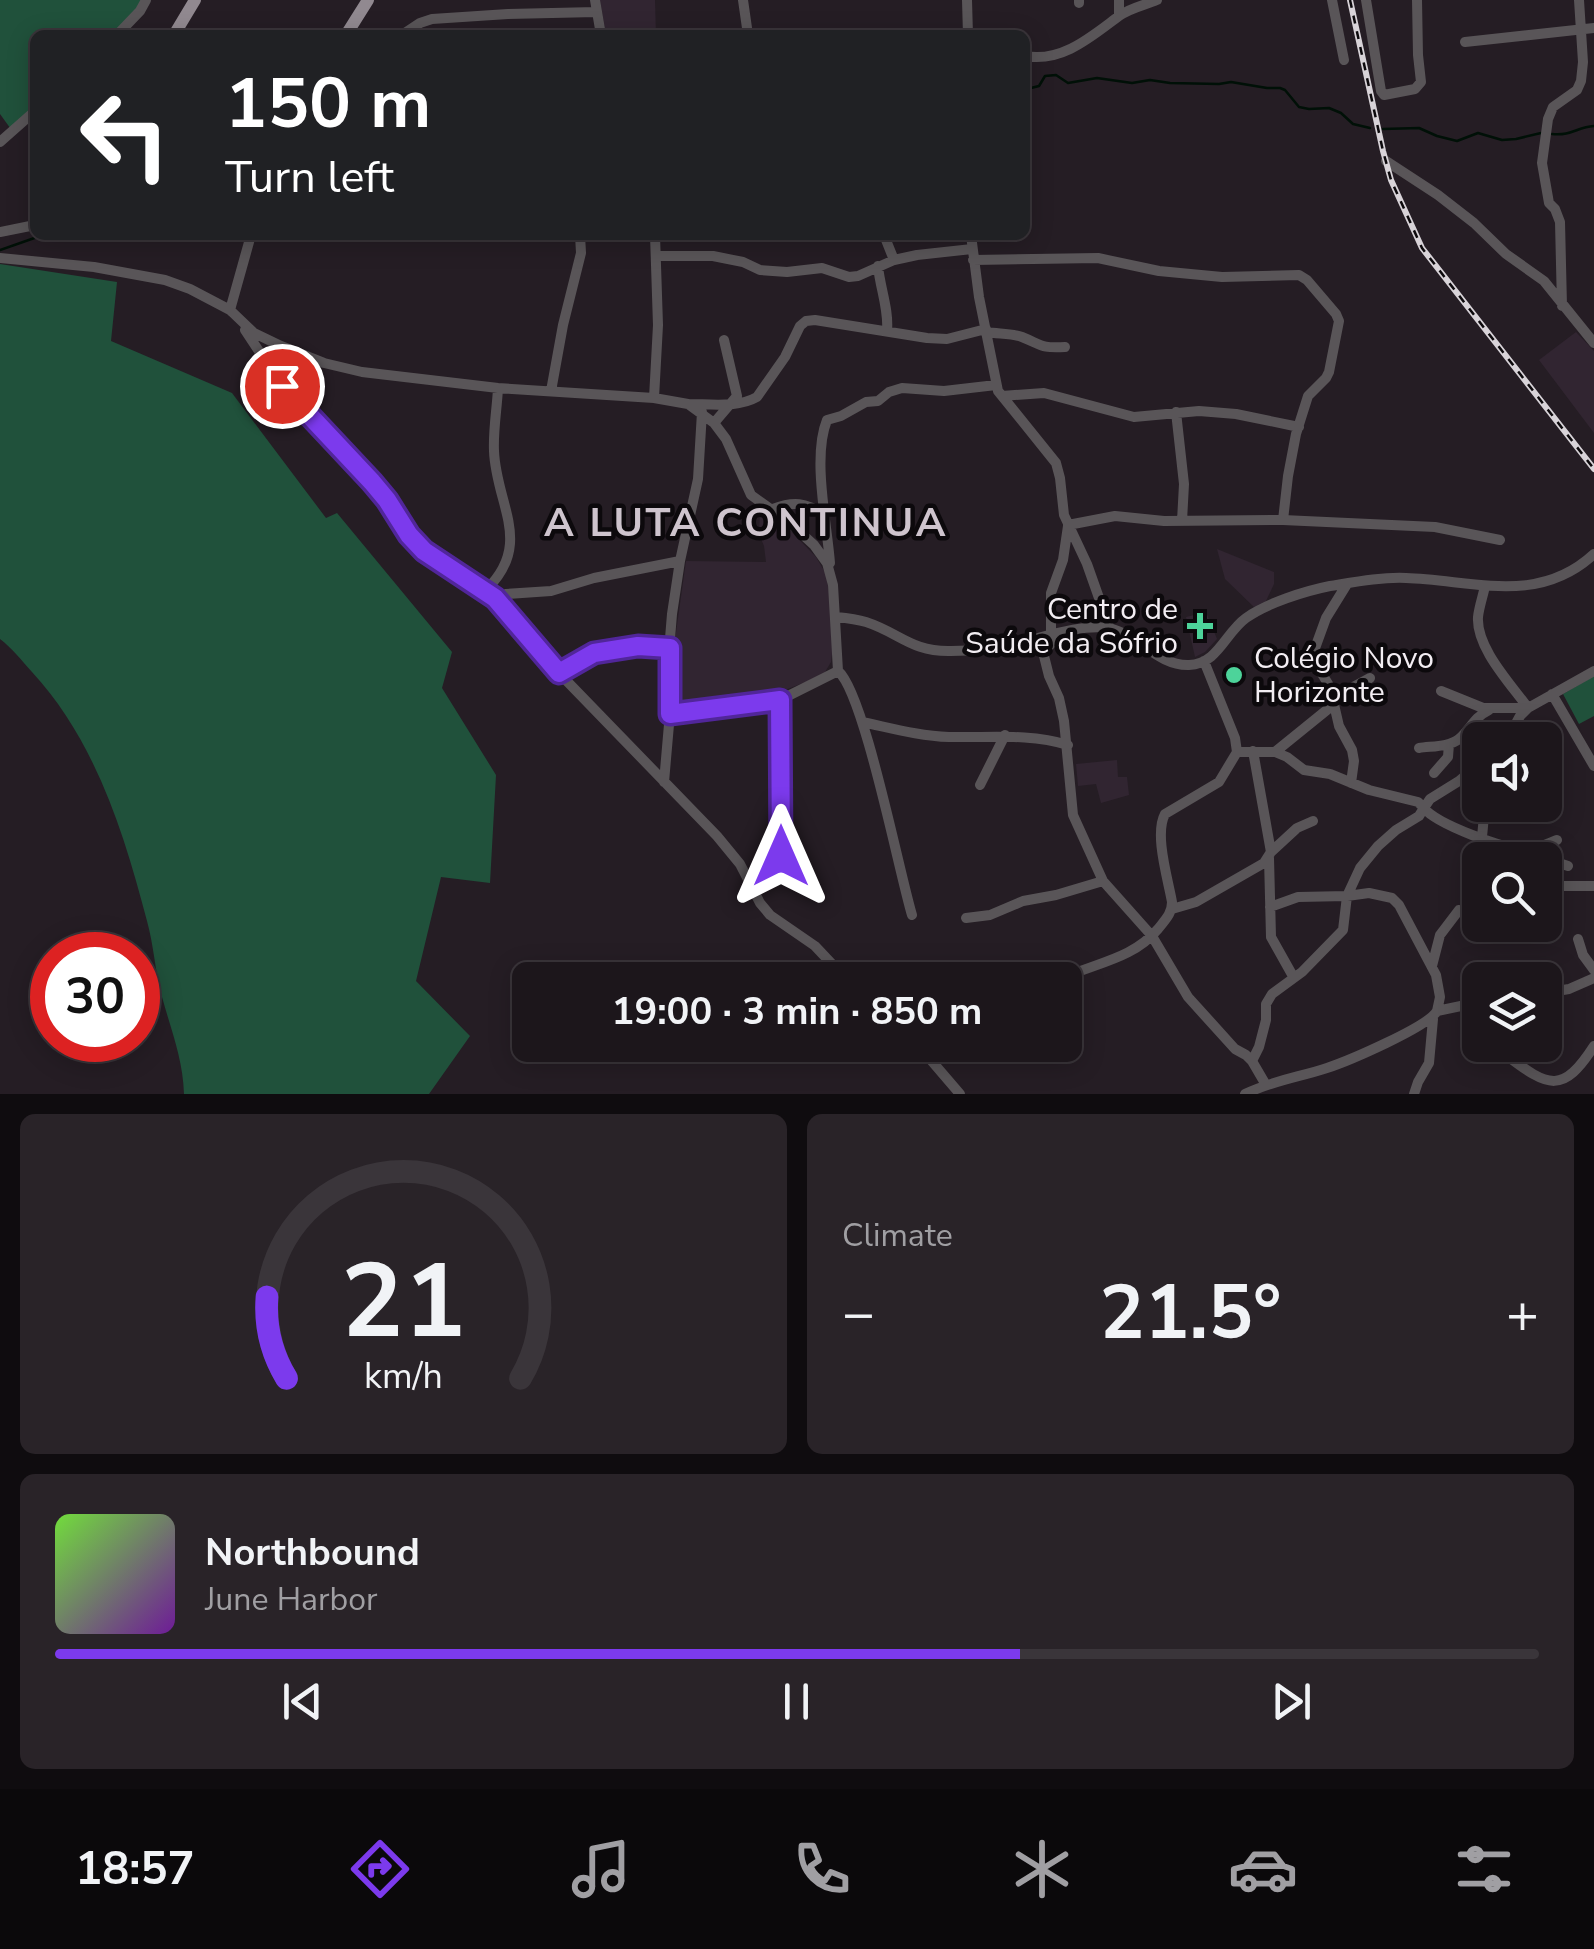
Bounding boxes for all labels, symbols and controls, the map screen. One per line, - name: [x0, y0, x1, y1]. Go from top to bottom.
- text: 150 m: [225, 56, 431, 152]
- icon: left: [60, 70, 190, 200]
- text: Turn left: [225, 147, 394, 208]
- pin: [240, 344, 325, 429]
- icon: arrive: [255, 359, 310, 414]
- district label: A LUTA CONTINUA: [544, 496, 948, 550]
- place label: Centro de Saúde da Sófrio: [965, 589, 1178, 664]
- marker: Centro de Saúde da Sófrio: [1187, 613, 1213, 639]
- place label: Colégio Novo Horizonte: [1254, 638, 1434, 713]
- marker: Colégio Novo Horizonte: [1223, 664, 1245, 686]
- map controls: [1462, 722, 1562, 1062]
- button: sound: [1462, 722, 1562, 822]
- position arrow: [729, 804, 833, 908]
- button: search: [1462, 842, 1562, 942]
- speed limit sign: 30: [30, 932, 160, 1062]
- button: layers: [1462, 962, 1562, 1062]
- text: 19:00 · 3 min · 850 m: [612, 986, 982, 1037]
- text: Climate: [842, 1214, 953, 1257]
- text: 21: [341, 1231, 466, 1373]
- text: 21.5°: [1099, 1262, 1282, 1364]
- text: −: [842, 1276, 875, 1351]
- text: +: [1506, 1276, 1539, 1351]
- text: km/h: [364, 1352, 443, 1401]
- text: Northbound: [205, 1527, 420, 1578]
- text: June Harbor: [205, 1578, 377, 1621]
- icon: previous: [275, 1674, 330, 1729]
- icon: pause: [769, 1674, 824, 1729]
- icon: next: [1264, 1674, 1319, 1729]
- icon: directions: [345, 1834, 415, 1904]
- icon: music: [566, 1834, 636, 1904]
- icon: phone: [787, 1834, 857, 1904]
- icon: climate: [1007, 1834, 1077, 1904]
- icon: car: [1228, 1834, 1298, 1904]
- icon: filters: [1449, 1834, 1519, 1904]
- text: 18:57: [75, 1839, 195, 1900]

